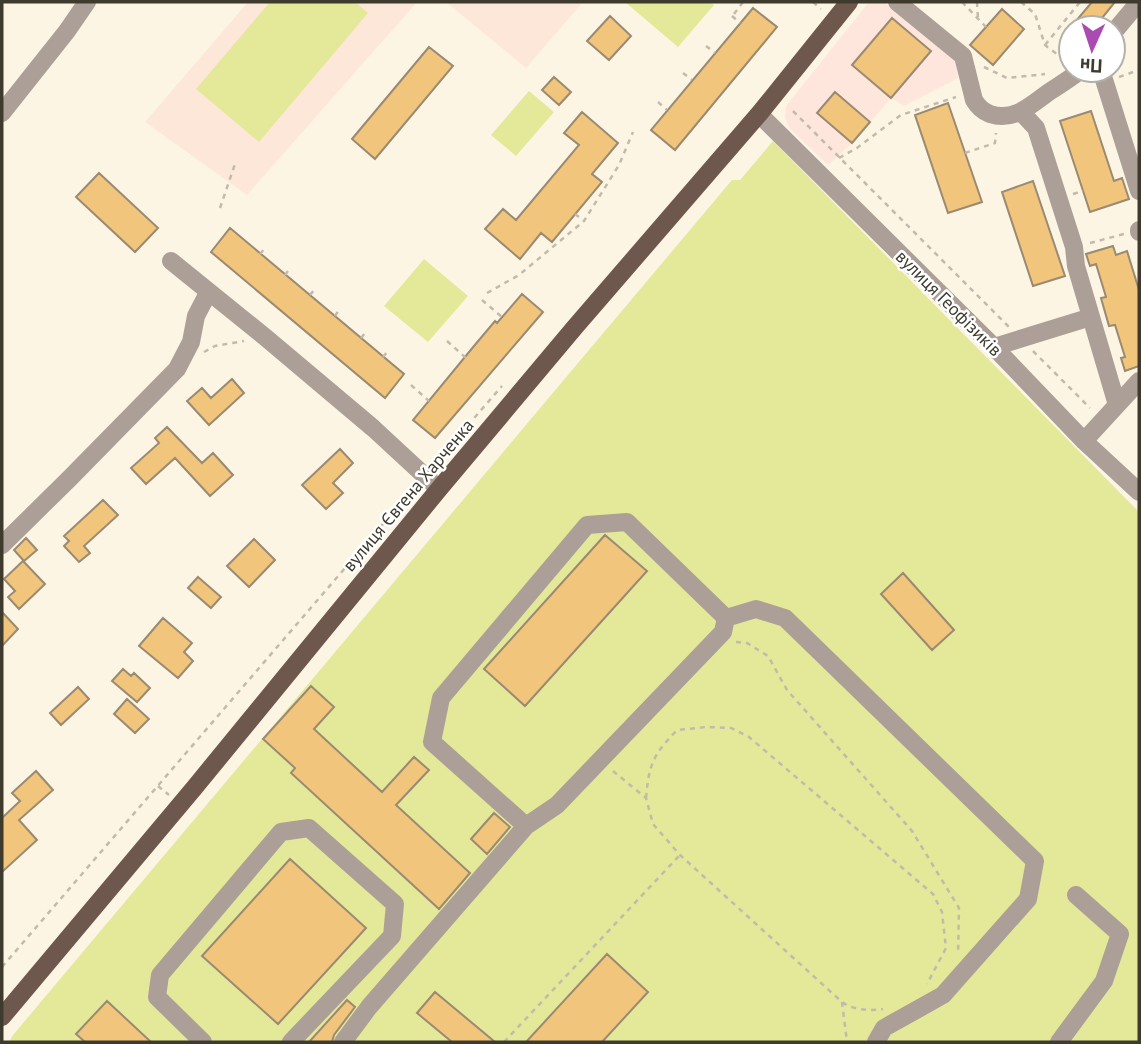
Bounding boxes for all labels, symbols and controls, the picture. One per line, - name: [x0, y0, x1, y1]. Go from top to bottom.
- north arrow: [1057, 14, 1127, 84]
- text: Пн: [1079, 53, 1103, 79]
- street label: вулиця Геофізиків: [891, 245, 1007, 361]
- street label: вулиця Євгена Харченка: [337, 414, 479, 576]

